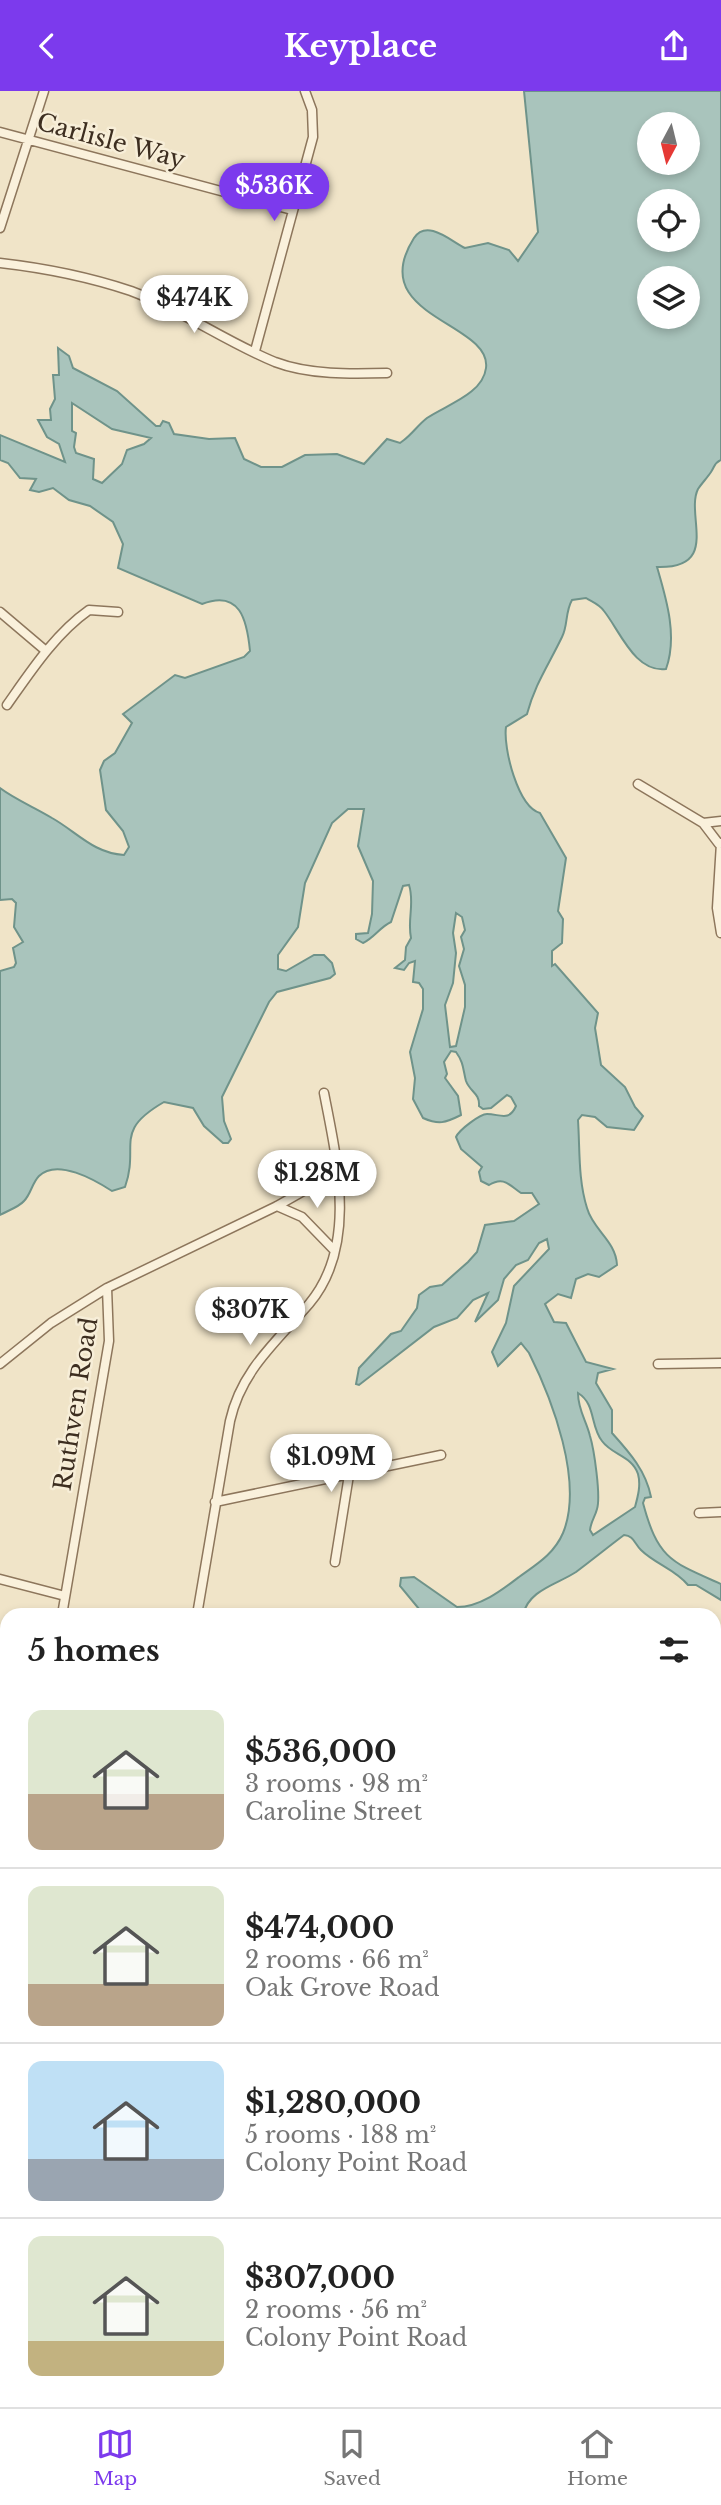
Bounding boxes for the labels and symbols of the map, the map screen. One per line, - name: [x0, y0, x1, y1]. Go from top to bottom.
- street label: Carlisle Way: [34, 107, 189, 174]
- north arrow: [637, 112, 700, 175]
- pin: $536K: [225, 163, 323, 223]
- pin: $474K: [145, 275, 243, 335]
- pin: $1.28M: [260, 1151, 374, 1210]
- pin: $307K: [201, 1287, 299, 1347]
- street label: Ruthven Road: [47, 1315, 104, 1493]
- pin: $1.09M: [274, 1435, 388, 1494]

